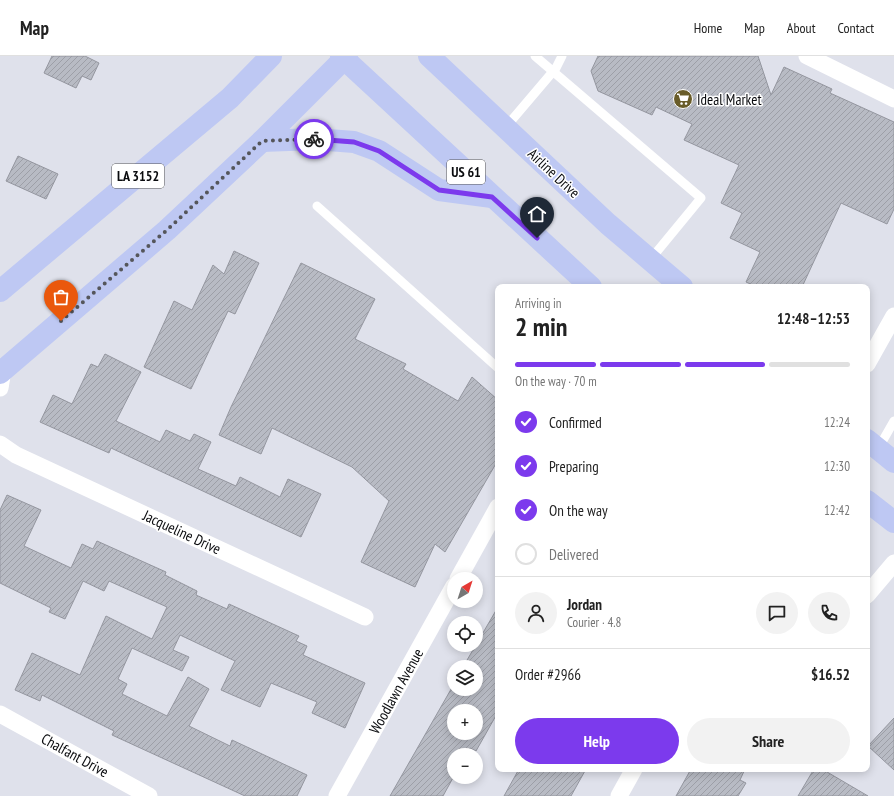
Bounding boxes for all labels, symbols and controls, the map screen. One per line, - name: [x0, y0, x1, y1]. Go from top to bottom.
- text: Map: [20, 16, 49, 40]
- text: Home: [694, 19, 722, 37]
- text: Map: [744, 19, 765, 37]
- text: About: [787, 19, 816, 37]
- text: Contact: [838, 19, 874, 37]
- supermarket icon: Ideal Market: [672, 88, 694, 110]
- place label: Ideal Market: [697, 90, 762, 109]
- courier: [294, 119, 334, 159]
- icon: bike: [303, 128, 325, 150]
- street label: Airline Drive: [524, 144, 584, 202]
- road number: US 61: [447, 160, 485, 184]
- road number: LA 3152: [112, 164, 164, 188]
- pin: [520, 197, 554, 238]
- icon: home: [526, 203, 548, 225]
- pin: [44, 280, 78, 321]
- icon: bag: [50, 286, 72, 308]
- text: Arriving in: [515, 295, 562, 312]
- text: 12:48–12:53: [777, 309, 850, 328]
- text: 2 min: [515, 310, 568, 343]
- text: On the way · 70 m: [515, 373, 597, 390]
- icon: check: [515, 411, 537, 433]
- text: Confirmed: [549, 413, 602, 432]
- text: 12:24: [824, 414, 850, 431]
- icon: check: [515, 455, 537, 477]
- text: Preparing: [549, 457, 599, 476]
- text: 12:30: [824, 458, 850, 475]
- icon: check: [515, 499, 537, 521]
- text: On the way: [549, 501, 608, 520]
- text: 12:42: [824, 502, 850, 519]
- street label: Jacqueline Drive: [139, 505, 224, 558]
- text: Delivered: [549, 545, 599, 564]
- north arrow: [447, 572, 483, 608]
- map controls: [447, 572, 483, 784]
- button: person: [515, 592, 557, 634]
- button: chat: [756, 592, 798, 634]
- button: phone: [808, 592, 850, 634]
- text: Jordan: [567, 595, 602, 614]
- text: Courier · 4.8: [567, 614, 621, 631]
- button: locate: [447, 616, 483, 652]
- street label: Woodlawn Avenue: [365, 645, 427, 737]
- button: layers: [447, 660, 483, 696]
- text: Order #2966: [515, 665, 581, 684]
- text: $16.52: [811, 665, 850, 684]
- button: +: [447, 704, 483, 740]
- button: Help: [515, 718, 679, 764]
- button: Share: [687, 718, 850, 764]
- street label: Chalfant Drive: [38, 729, 112, 781]
- button: −: [447, 748, 483, 784]

